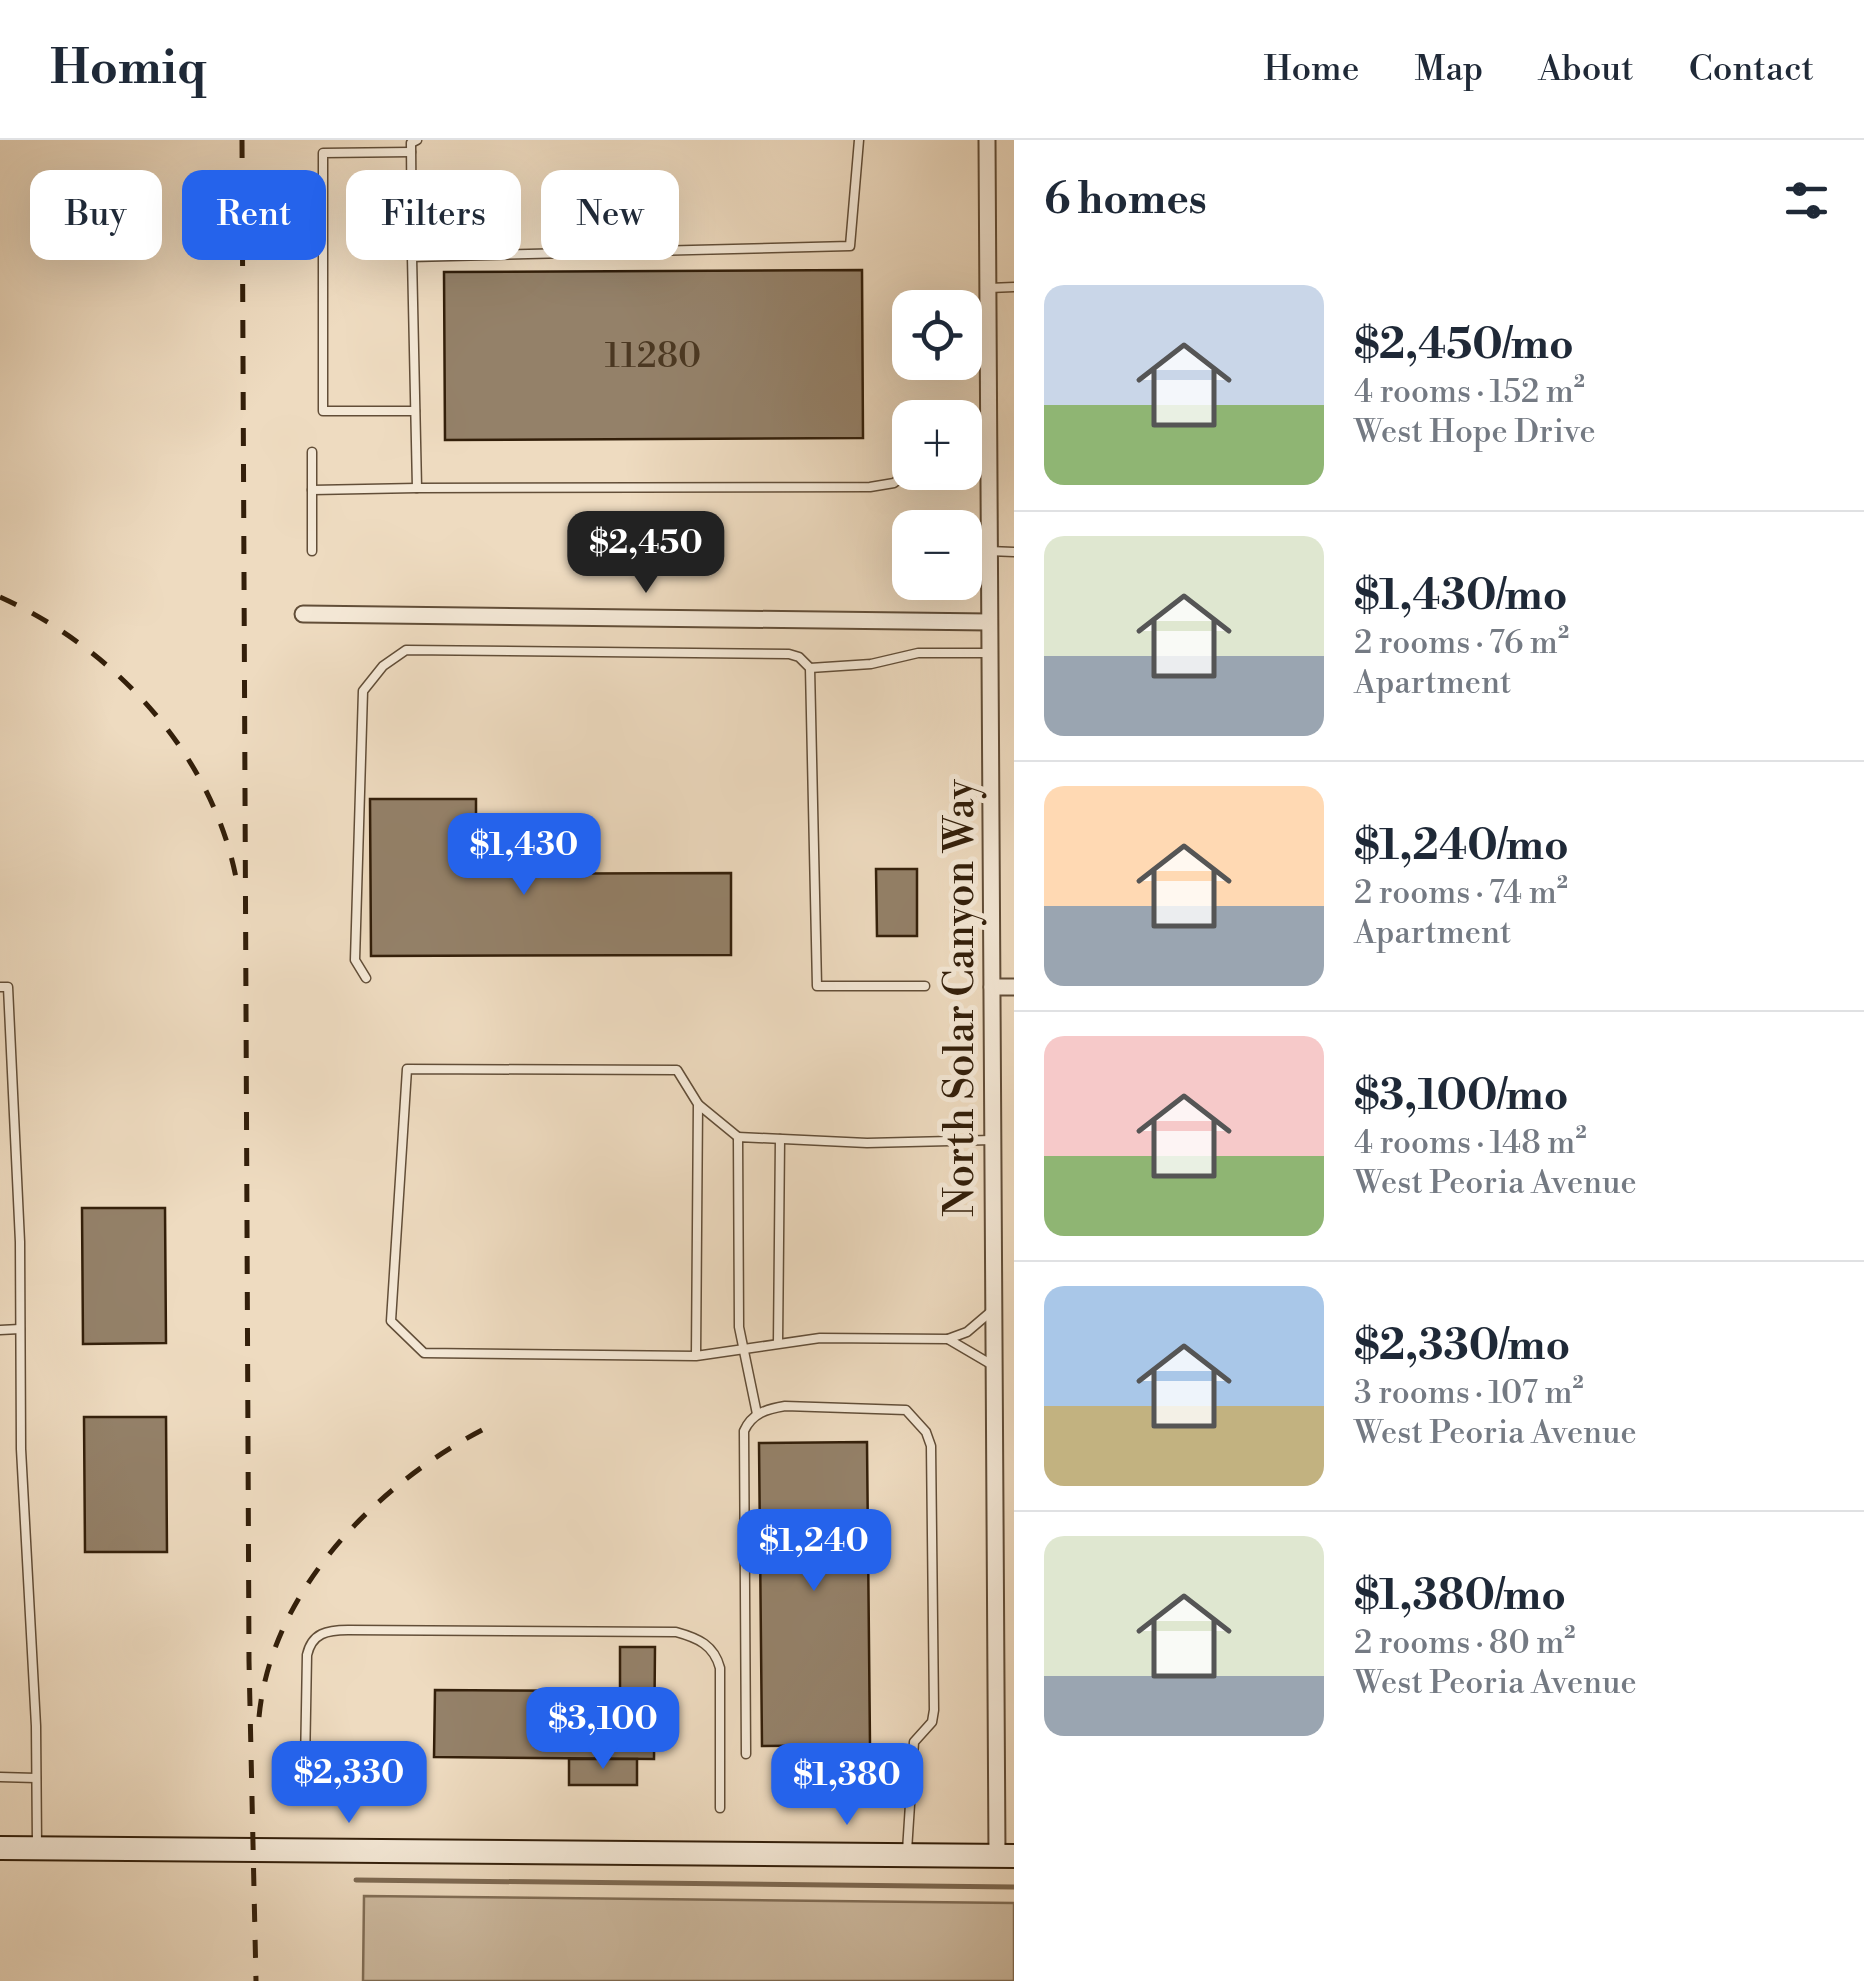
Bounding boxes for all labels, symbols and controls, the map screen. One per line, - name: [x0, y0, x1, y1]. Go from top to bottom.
- text: Homiq: [50, 39, 207, 99]
- text: Home: [1263, 48, 1359, 91]
- text: Map: [1414, 48, 1483, 91]
- text: About: [1538, 48, 1634, 91]
- text: Contact: [1689, 48, 1814, 91]
- chip: Buy: [30, 170, 162, 260]
- chip: Rent: [182, 170, 326, 260]
- chip: Filters: [346, 170, 521, 260]
- chip: New: [541, 170, 679, 260]
- icon: filters: [1779, 173, 1834, 228]
- text: 6 homes: [1044, 174, 1207, 227]
- map controls: [892, 290, 982, 600]
- button: locate: [892, 290, 982, 380]
- text: $2,450/mo: [1354, 319, 1574, 372]
- icon: home: [1124, 325, 1244, 445]
- house number: 11280: [605, 335, 701, 378]
- text: 4 rooms · 152 m²: [1354, 372, 1585, 412]
- button: +: [892, 400, 982, 490]
- text: West Hope Drive: [1354, 412, 1596, 452]
- button: −: [892, 510, 982, 600]
- pin: $2,450: [565, 511, 727, 596]
- text: $2,450: [589, 523, 703, 563]
- text: $1,430/mo: [1354, 570, 1567, 623]
- icon: home: [1124, 576, 1244, 696]
- text: 2 rooms · 76 m²: [1354, 623, 1569, 663]
- text: Apartment: [1354, 663, 1511, 703]
- street label: North Solar Canyon Way: [936, 779, 987, 1217]
- pin: $1,430: [443, 813, 605, 898]
- text: $1,240/mo: [1354, 820, 1569, 873]
- text: $1,430: [470, 825, 578, 865]
- icon: home: [1124, 826, 1244, 946]
- text: 2 rooms · 74 m²: [1354, 873, 1568, 913]
- text: Apartment: [1354, 913, 1511, 953]
- text: $3,100/mo: [1354, 1070, 1569, 1123]
- icon: home: [1124, 1076, 1244, 1196]
- text: 4 rooms · 148 m²: [1354, 1123, 1587, 1163]
- text: West Peoria Avenue: [1354, 1163, 1637, 1203]
- text: $2,330/mo: [1354, 1320, 1570, 1373]
- icon: home: [1124, 1326, 1244, 1446]
- text: 3 rooms · 107 m²: [1354, 1373, 1584, 1413]
- text: West Peoria Avenue: [1354, 1413, 1637, 1453]
- pin: $1,240: [733, 1509, 895, 1594]
- text: $1,240: [759, 1521, 869, 1561]
- text: $1,380/mo: [1354, 1570, 1566, 1623]
- icon: home: [1124, 1576, 1244, 1696]
- text: 2 rooms · 80 m²: [1354, 1623, 1575, 1663]
- text: West Peoria Avenue: [1354, 1663, 1637, 1703]
- pin: $3,100: [522, 1687, 684, 1772]
- text: $3,100: [548, 1699, 658, 1739]
- pin: $2,330: [268, 1741, 430, 1826]
- pin: $1,380: [766, 1743, 928, 1828]
- text: $2,330: [294, 1753, 404, 1793]
- text: $1,380: [793, 1755, 901, 1795]

